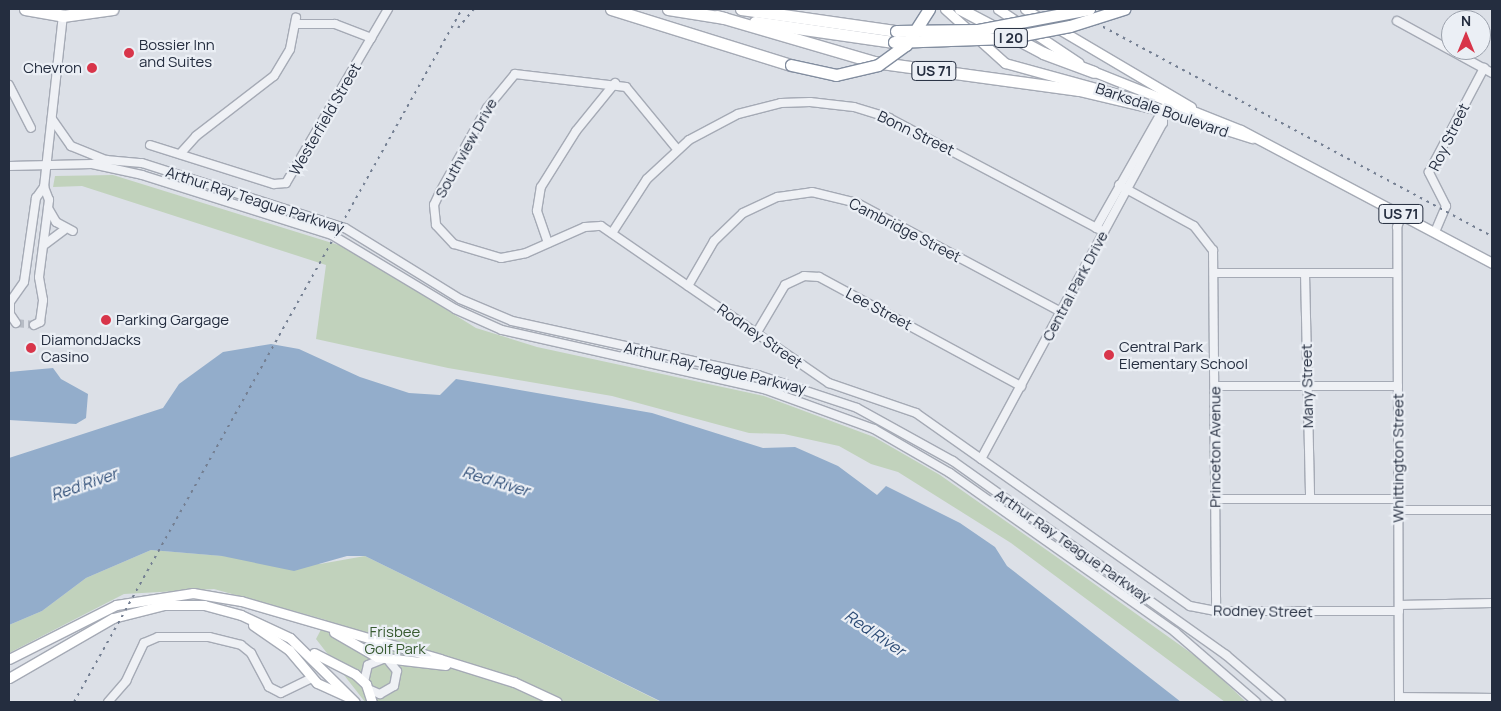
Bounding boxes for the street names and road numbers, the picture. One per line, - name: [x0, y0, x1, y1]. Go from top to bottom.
- road number: I 20: [994, 26, 1028, 49]
- road number: US 71: [910, 59, 958, 82]
- street label: Westerfield Street: [285, 60, 365, 178]
- street label: Barksdale Boulevard: [1093, 79, 1231, 141]
- street label: Southview Drive: [431, 95, 501, 201]
- street label: Roy Street: [1425, 100, 1473, 174]
- street label: Bonn Street: [875, 107, 957, 159]
- street label: Arthur Ray Teague Parkway: [164, 163, 346, 237]
- street label: Cambridge Street: [846, 194, 964, 266]
- road number: US 71: [1377, 202, 1425, 225]
- street label: Central Park Drive: [1038, 228, 1112, 344]
- street label: Lee Street: [843, 284, 915, 334]
- street label: Rodney Street: [714, 300, 806, 372]
- street label: Arthur Ray Teague Parkway: [622, 338, 808, 398]
- street label: Many Street: [1297, 344, 1317, 428]
- street label: Princeton Avenue: [1206, 386, 1224, 508]
- street label: Whittington Street: [1389, 393, 1407, 523]
- street label: Arthur Ray Teague Parkway: [991, 485, 1155, 607]
- street label: Rodney Street: [1213, 601, 1313, 621]

